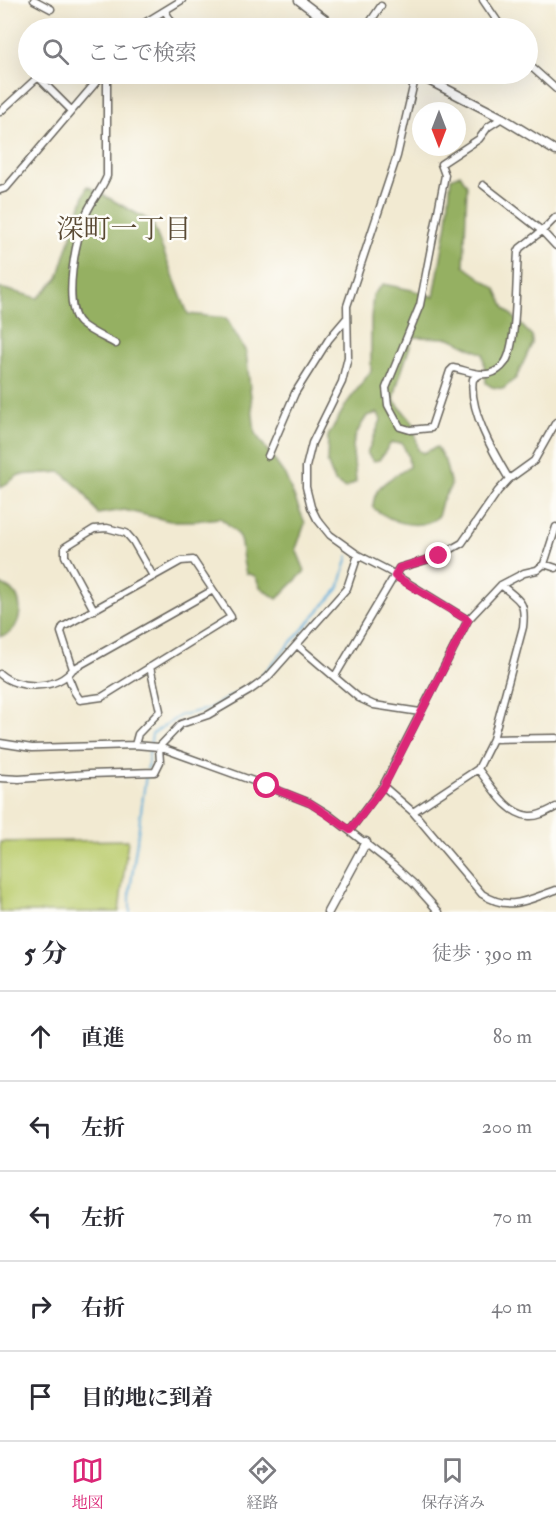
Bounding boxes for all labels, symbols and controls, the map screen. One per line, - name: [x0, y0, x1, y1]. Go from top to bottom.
- search box: [18, 18, 538, 84]
- icon: search: [39, 35, 72, 68]
- text: ここで検索: [87, 39, 197, 67]
- north arrow: [412, 102, 466, 156]
- district label: 深町一丁目: [57, 213, 192, 246]
- route end: [425, 542, 451, 568]
- route start: [253, 772, 279, 798]
- text: 5 分: [24, 938, 67, 970]
- text: 徒歩 · 390 m: [432, 941, 532, 966]
- icon: ahead: [24, 1020, 57, 1053]
- text: 直進: [81, 1024, 125, 1052]
- text: 80 m: [493, 1024, 532, 1049]
- icon: left: [24, 1110, 57, 1143]
- text: 左折: [81, 1114, 125, 1142]
- text: 200 m: [482, 1114, 532, 1139]
- icon: left: [24, 1200, 57, 1233]
- text: 左折: [81, 1204, 125, 1232]
- text: 70 m: [493, 1204, 532, 1229]
- icon: right: [24, 1290, 57, 1323]
- text: 右折: [81, 1294, 125, 1322]
- text: 40 m: [491, 1294, 532, 1319]
- icon: arrive: [24, 1380, 57, 1413]
- text: 目的地に到着: [81, 1384, 213, 1412]
- tab: 地図: [71, 1454, 104, 1513]
- tab: 経路: [246, 1454, 279, 1513]
- tab: 保存済み: [421, 1454, 485, 1513]

